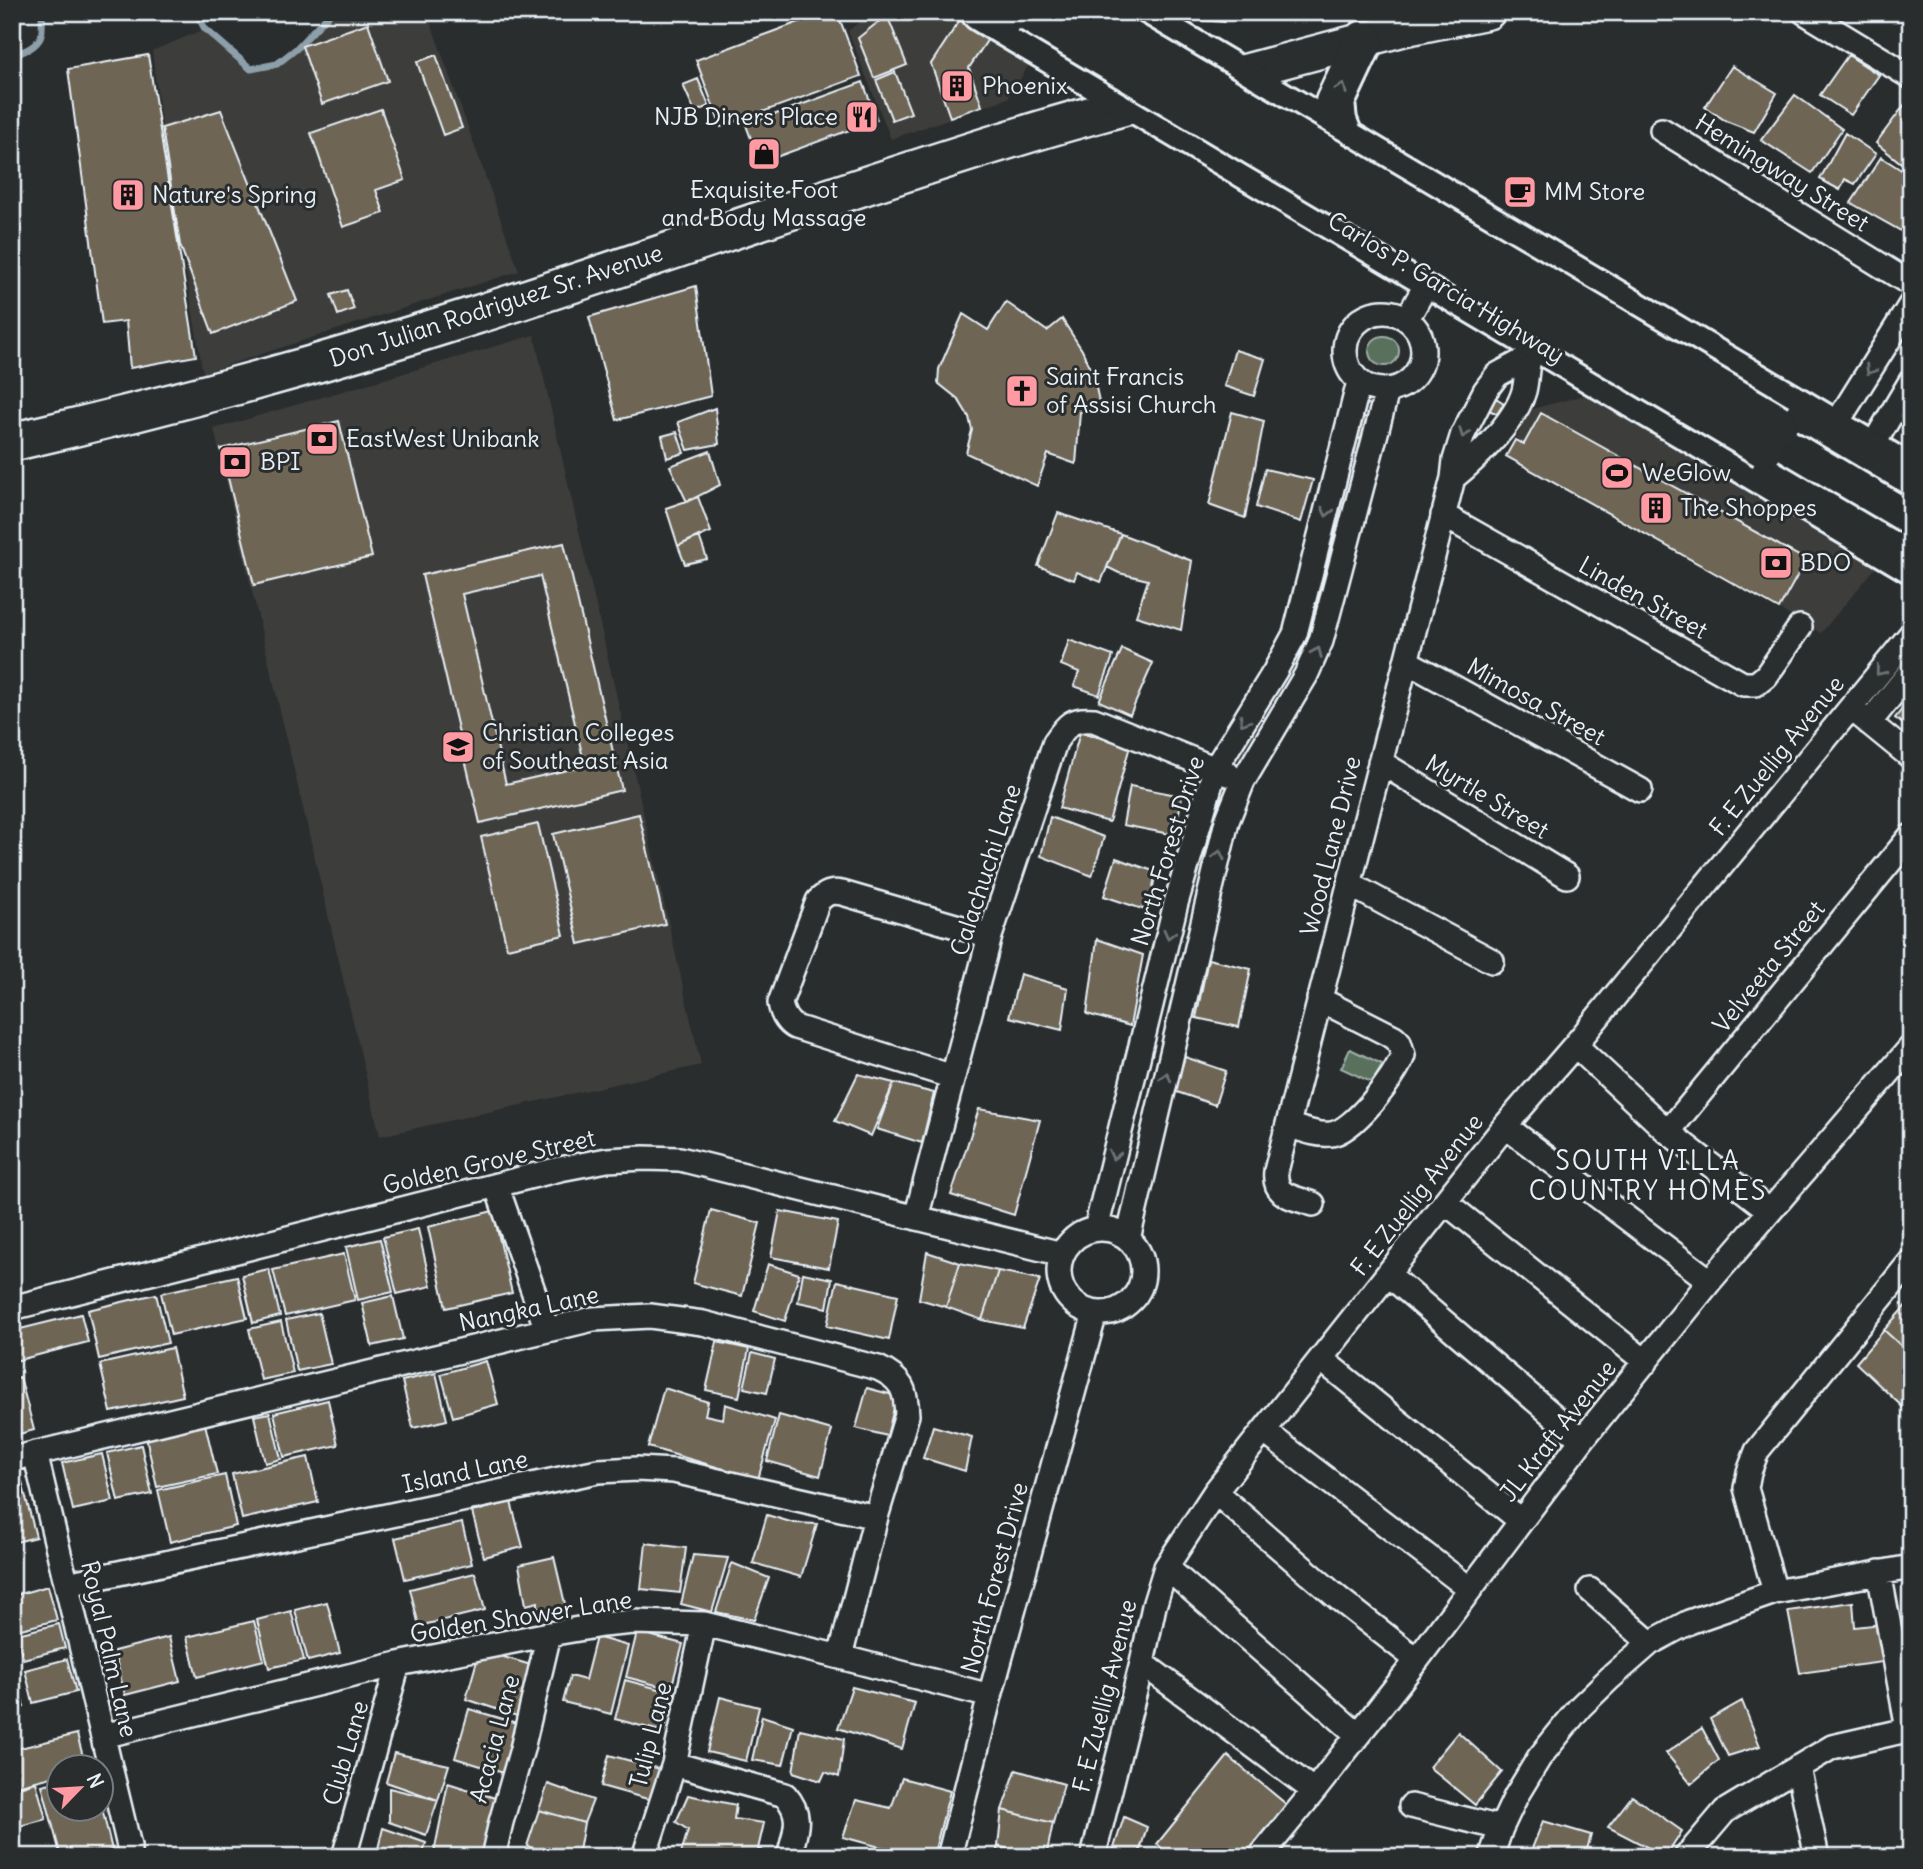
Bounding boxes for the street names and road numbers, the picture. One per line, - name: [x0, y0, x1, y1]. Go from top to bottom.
- street label: Hemingway Street: [1690, 107, 1875, 238]
- street label: Carlos P. Garcia Highway: [1323, 205, 1570, 370]
- street label: Don Julian Rodriguez Sr. Avenue: [325, 237, 666, 373]
- street label: Linden Street: [1574, 549, 1713, 645]
- street label: Mimosa Street: [1462, 651, 1611, 751]
- street label: F. E Zuellig Avenue: [1702, 669, 1850, 842]
- street label: Myrtle Street: [1420, 748, 1555, 845]
- street label: North Forest Drive: [1124, 752, 1210, 949]
- street label: Wood Lane Drive: [1293, 753, 1367, 938]
- street label: Calachuchi Lane: [943, 780, 1027, 959]
- street label: Velveeta Street: [1706, 894, 1831, 1039]
- street label: F. E Zuellig Avenue: [1344, 1107, 1489, 1282]
- street label: Golden Grove Street: [379, 1122, 598, 1200]
- street label: Nangka Lane: [456, 1279, 602, 1337]
- street label: JL Kraft Avenue: [1493, 1354, 1622, 1507]
- street label: Island Lane: [399, 1443, 530, 1499]
- street label: North Forest Drive: [954, 1479, 1034, 1677]
- street label: Royal Palm Lane: [75, 1558, 145, 1740]
- street label: Golden Shower Lane: [408, 1584, 634, 1648]
- street label: F. E Zuellig Avenue: [1066, 1596, 1142, 1795]
- street label: Acacia Lane: [463, 1671, 526, 1806]
- street label: Tulip Lane: [622, 1679, 678, 1791]
- street label: Club Lane: [316, 1697, 374, 1809]

